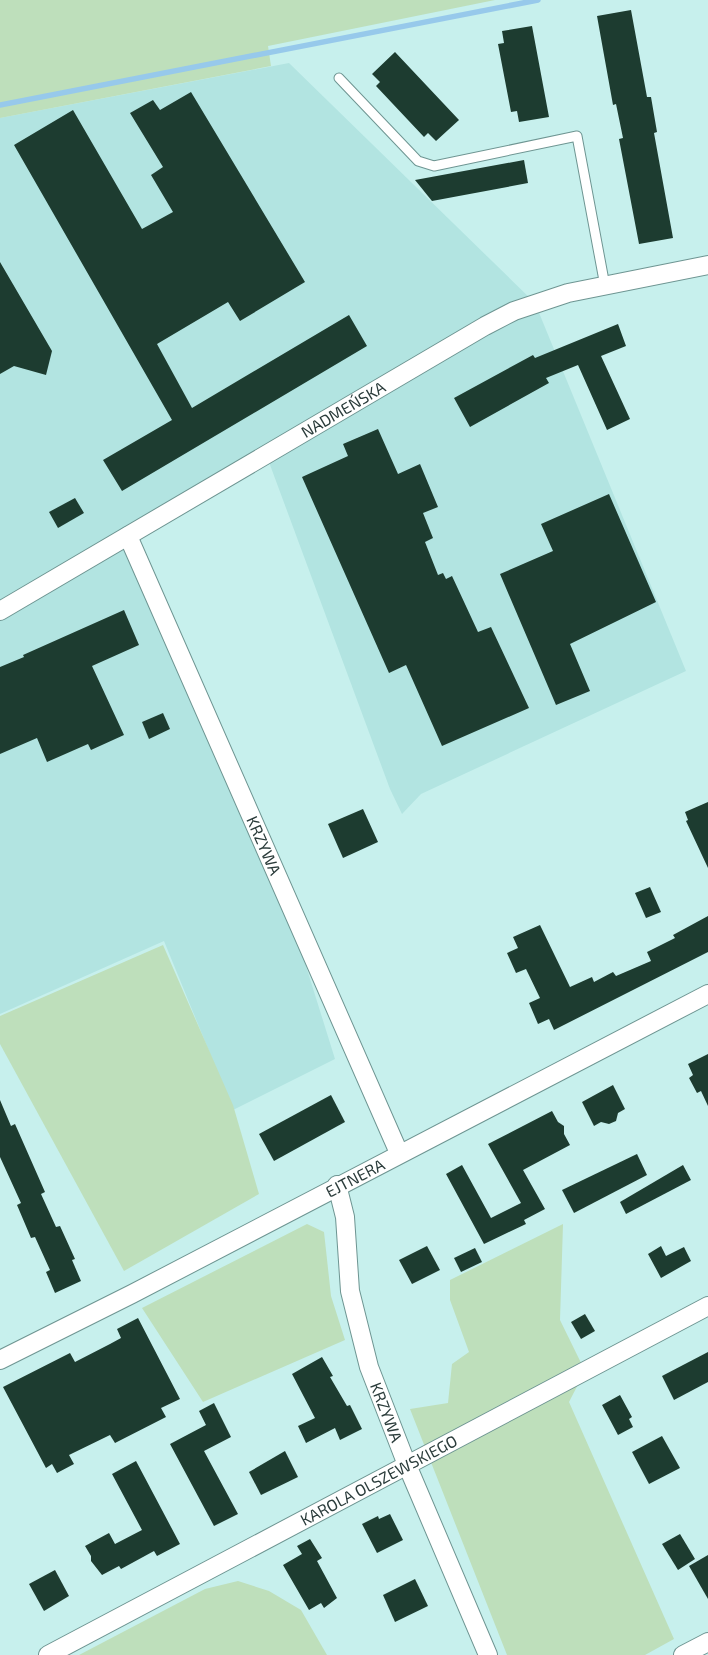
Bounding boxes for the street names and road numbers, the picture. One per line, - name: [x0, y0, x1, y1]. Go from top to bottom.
- street label: NADMEŃSKA: [297, 377, 389, 441]
- street label: KRZYWA: [243, 813, 286, 878]
- street label: EJTNERA: [322, 1154, 387, 1201]
- street label: KRZYWA: [367, 1380, 407, 1445]
- street label: KAROLA OLSZEWSKIEGO: [297, 1430, 460, 1529]

